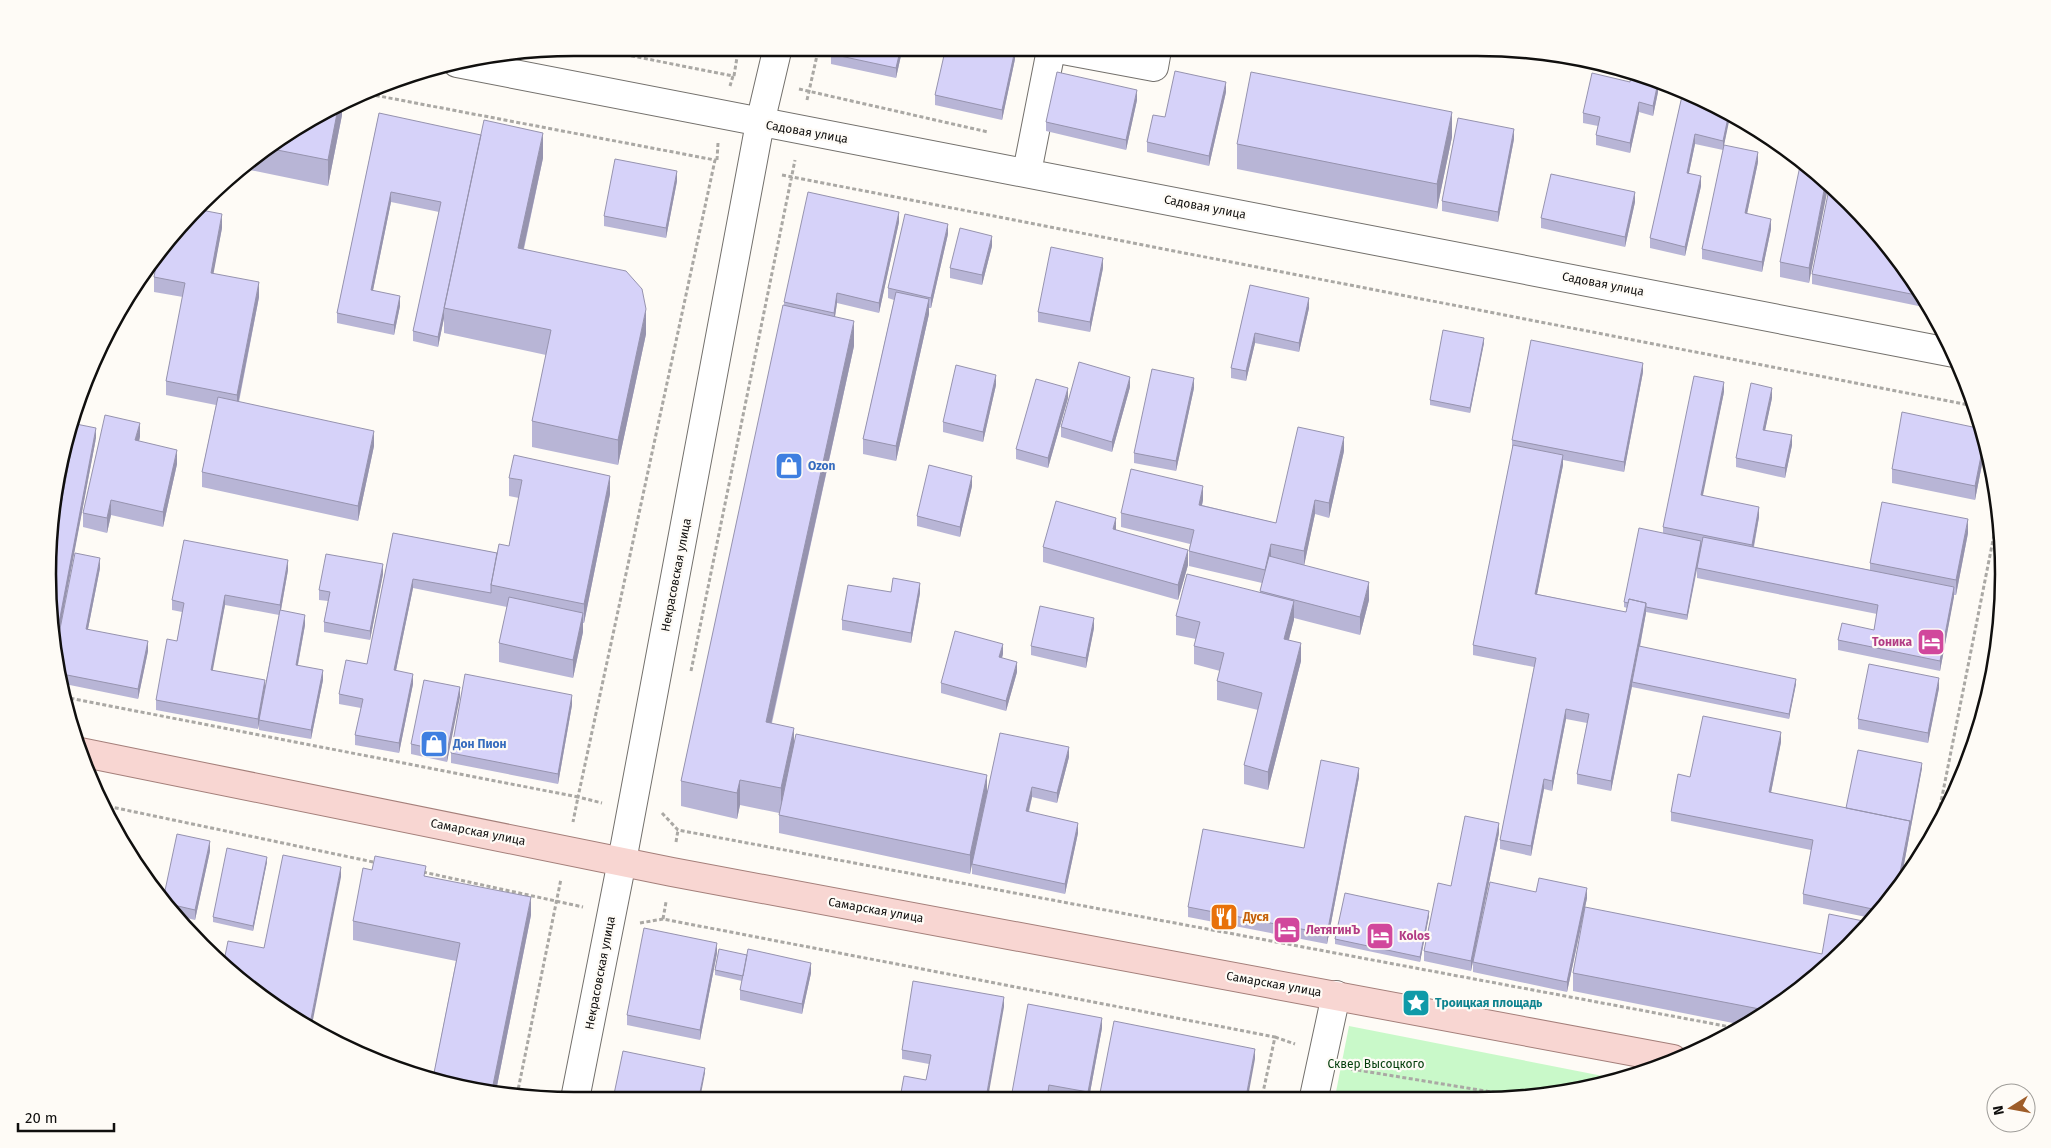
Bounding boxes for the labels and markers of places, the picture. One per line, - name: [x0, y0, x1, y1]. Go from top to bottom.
- shop icon: Ozon: [774, 451, 804, 481]
- place label: Ozon: [808, 459, 836, 473]
- hotel icon: Тоника: [1916, 627, 1946, 657]
- place label: Тоника: [1872, 635, 1912, 649]
- shop icon: Дон Пион: [419, 729, 449, 759]
- place label: Дон Пион: [452, 737, 507, 751]
- restaurant icon: Дуся: [1209, 902, 1239, 932]
- place label: Дуся: [1242, 910, 1269, 924]
- hotel icon: ЛетягинЪ: [1272, 915, 1302, 945]
- hotel icon: Kolos: [1365, 921, 1395, 951]
- place label: ЛетягинЪ: [1306, 923, 1361, 937]
- place label: Kolos: [1399, 929, 1430, 943]
- place icon: Троицкая площадь: [1401, 988, 1431, 1018]
- place label: Троицкая площадь: [1435, 996, 1543, 1010]

